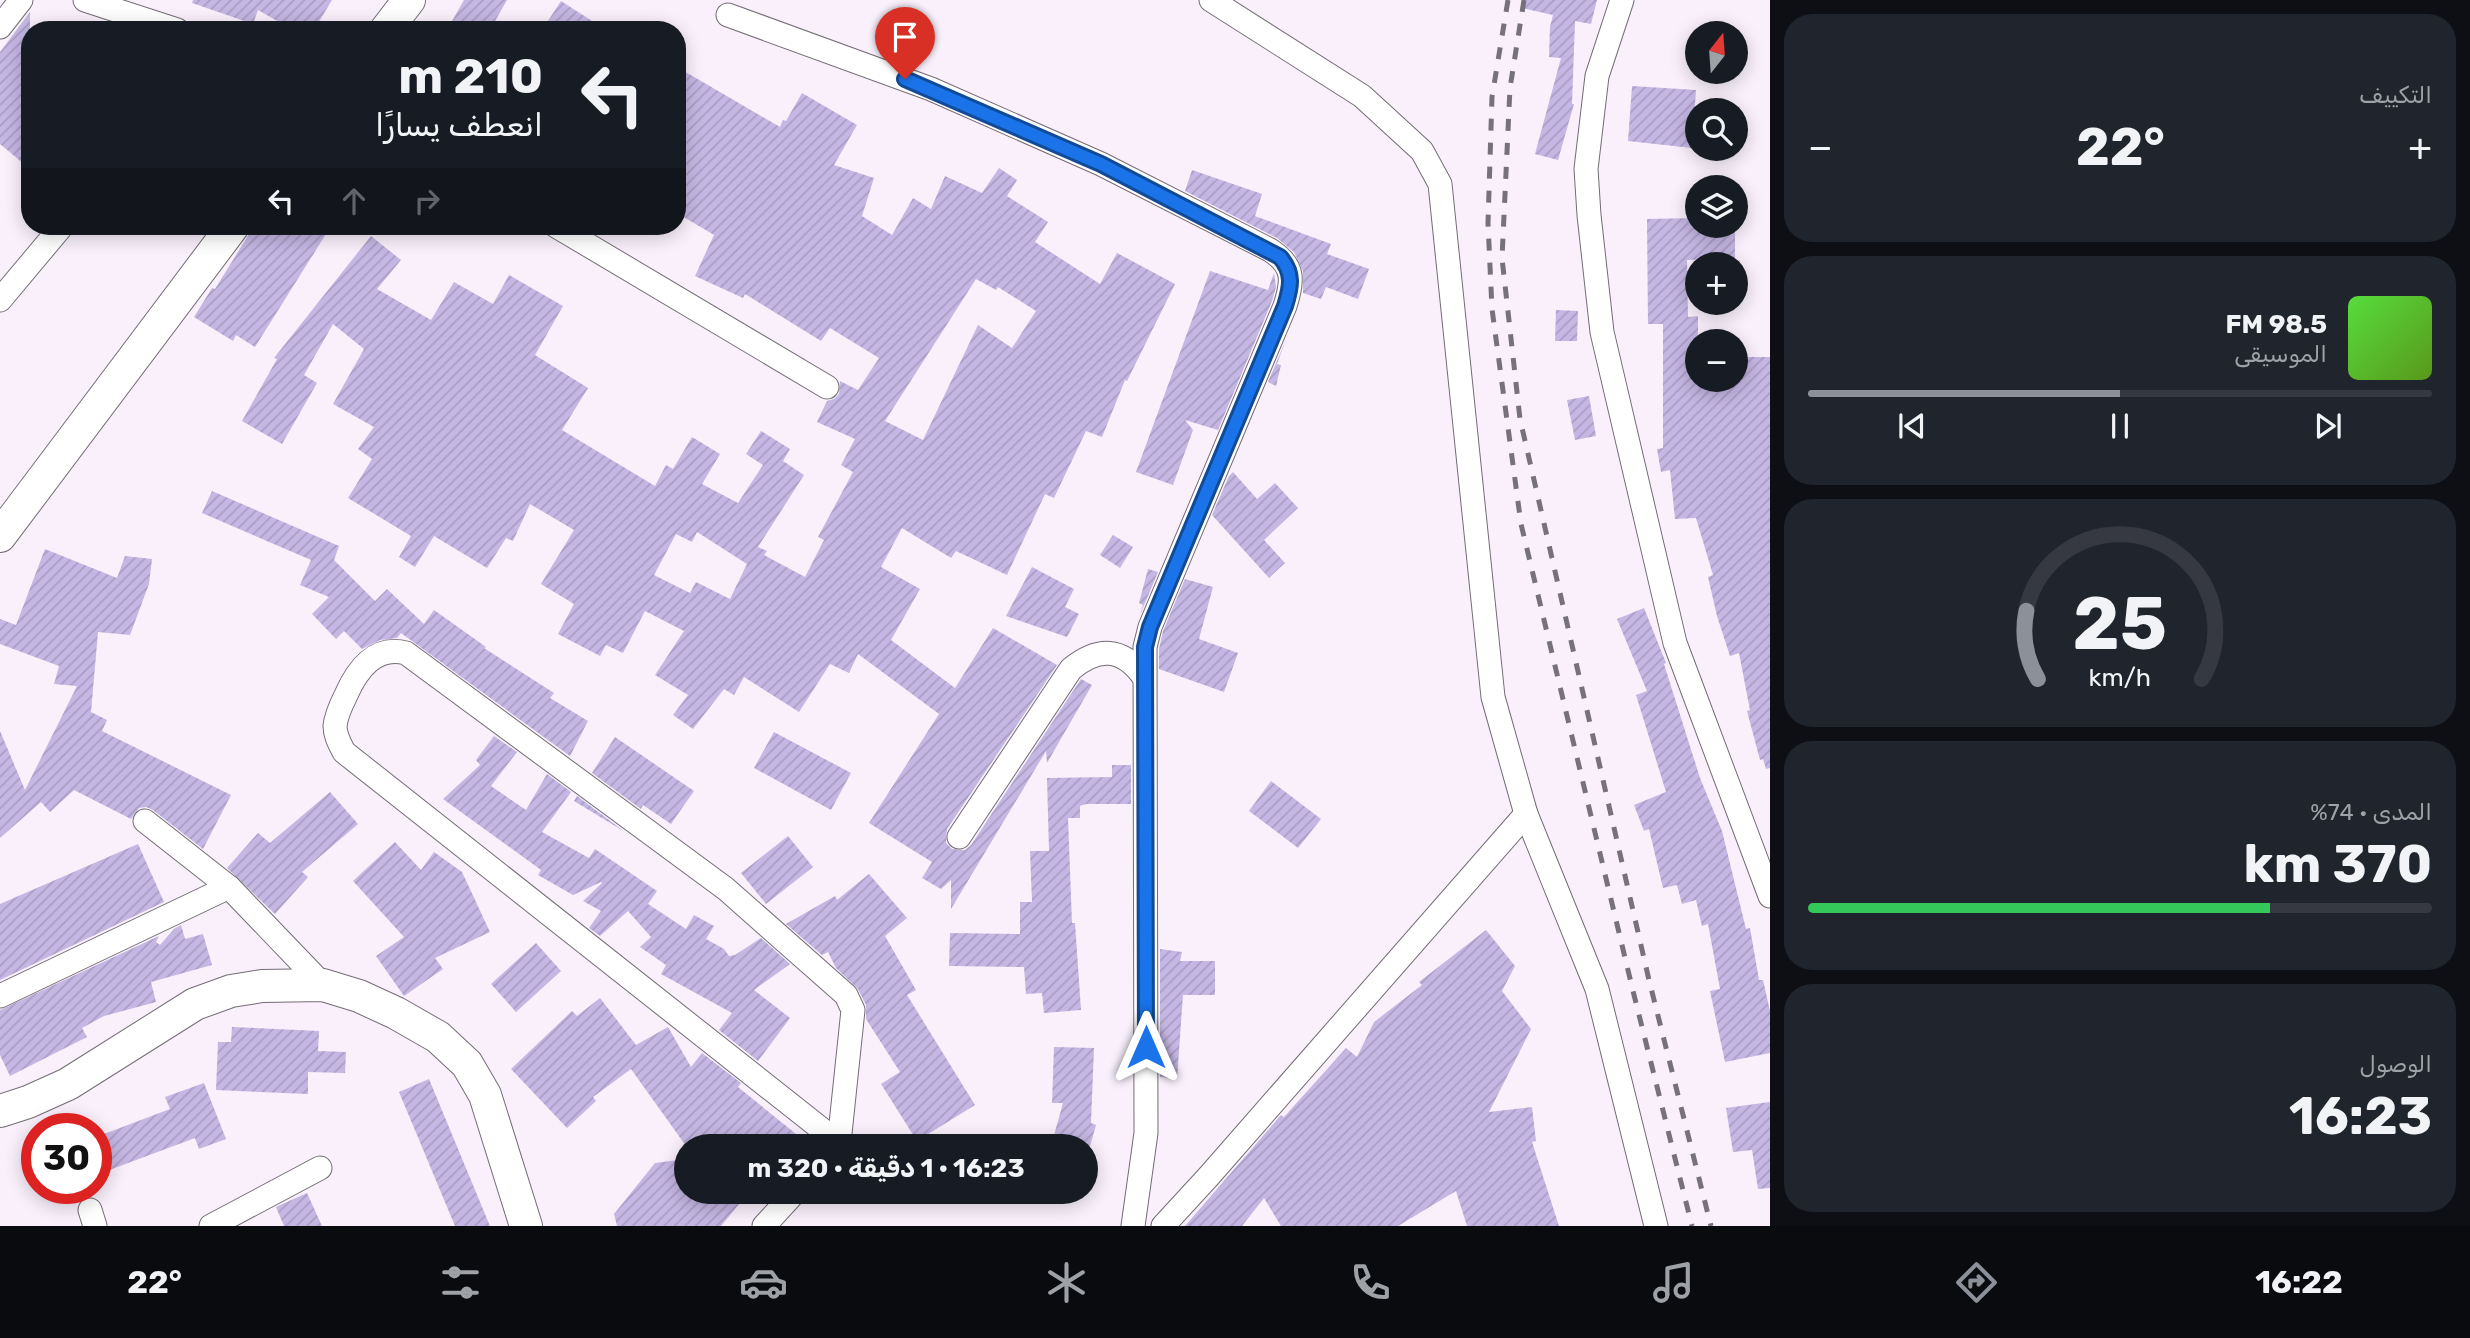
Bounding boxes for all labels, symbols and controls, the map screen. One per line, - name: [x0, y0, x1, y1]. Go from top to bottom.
- pin: [875, 7, 935, 79]
- icon: arrive: [886, 18, 924, 56]
- north arrow: [1685, 21, 1748, 84]
- map controls: [1685, 21, 1748, 392]
- text: 210 m: [398, 47, 543, 105]
- icon: left: [567, 49, 658, 140]
- text: التكييف: [2359, 81, 2432, 109]
- button: search: [1685, 98, 1748, 161]
- text: انعطف يسارًا: [375, 106, 543, 144]
- text: 22°: [2076, 116, 2165, 178]
- text: −: [1808, 124, 1833, 170]
- text: +: [2408, 124, 2432, 170]
- button: layers: [1685, 175, 1748, 238]
- icon: left: [262, 182, 300, 220]
- icon: ahead: [335, 182, 373, 220]
- icon: right: [408, 182, 446, 220]
- button: +: [1685, 252, 1748, 315]
- text: 98.5 FM: [2226, 309, 2327, 340]
- button: −: [1685, 329, 1748, 392]
- text: الموسيقى: [2234, 340, 2327, 368]
- icon: previous: [1893, 407, 1931, 445]
- icon: pause: [2101, 407, 2139, 445]
- icon: next: [2309, 407, 2347, 445]
- text: 25: [2073, 581, 2167, 667]
- text: km/h: [2089, 663, 2151, 692]
- text: المدى · 74%: [2310, 798, 2432, 826]
- text: 370 km: [2243, 833, 2432, 895]
- position arrow: [1109, 1010, 1183, 1084]
- text: الوصول: [2360, 1050, 2432, 1078]
- text: 16:23: [2289, 1085, 2432, 1147]
- speed limit sign: 30: [21, 1113, 112, 1204]
- text: 16:23 · 1 دقيقة · 320 m: [747, 1153, 1025, 1184]
- icon: filters: [436, 1258, 485, 1307]
- icon: car: [739, 1258, 788, 1307]
- icon: climate: [1042, 1258, 1091, 1307]
- icon: phone: [1346, 1258, 1395, 1307]
- icon: music: [1649, 1258, 1698, 1307]
- icon: directions: [1952, 1258, 2001, 1307]
- text: 22°: [127, 1263, 182, 1301]
- text: 16:22: [2255, 1263, 2343, 1301]

